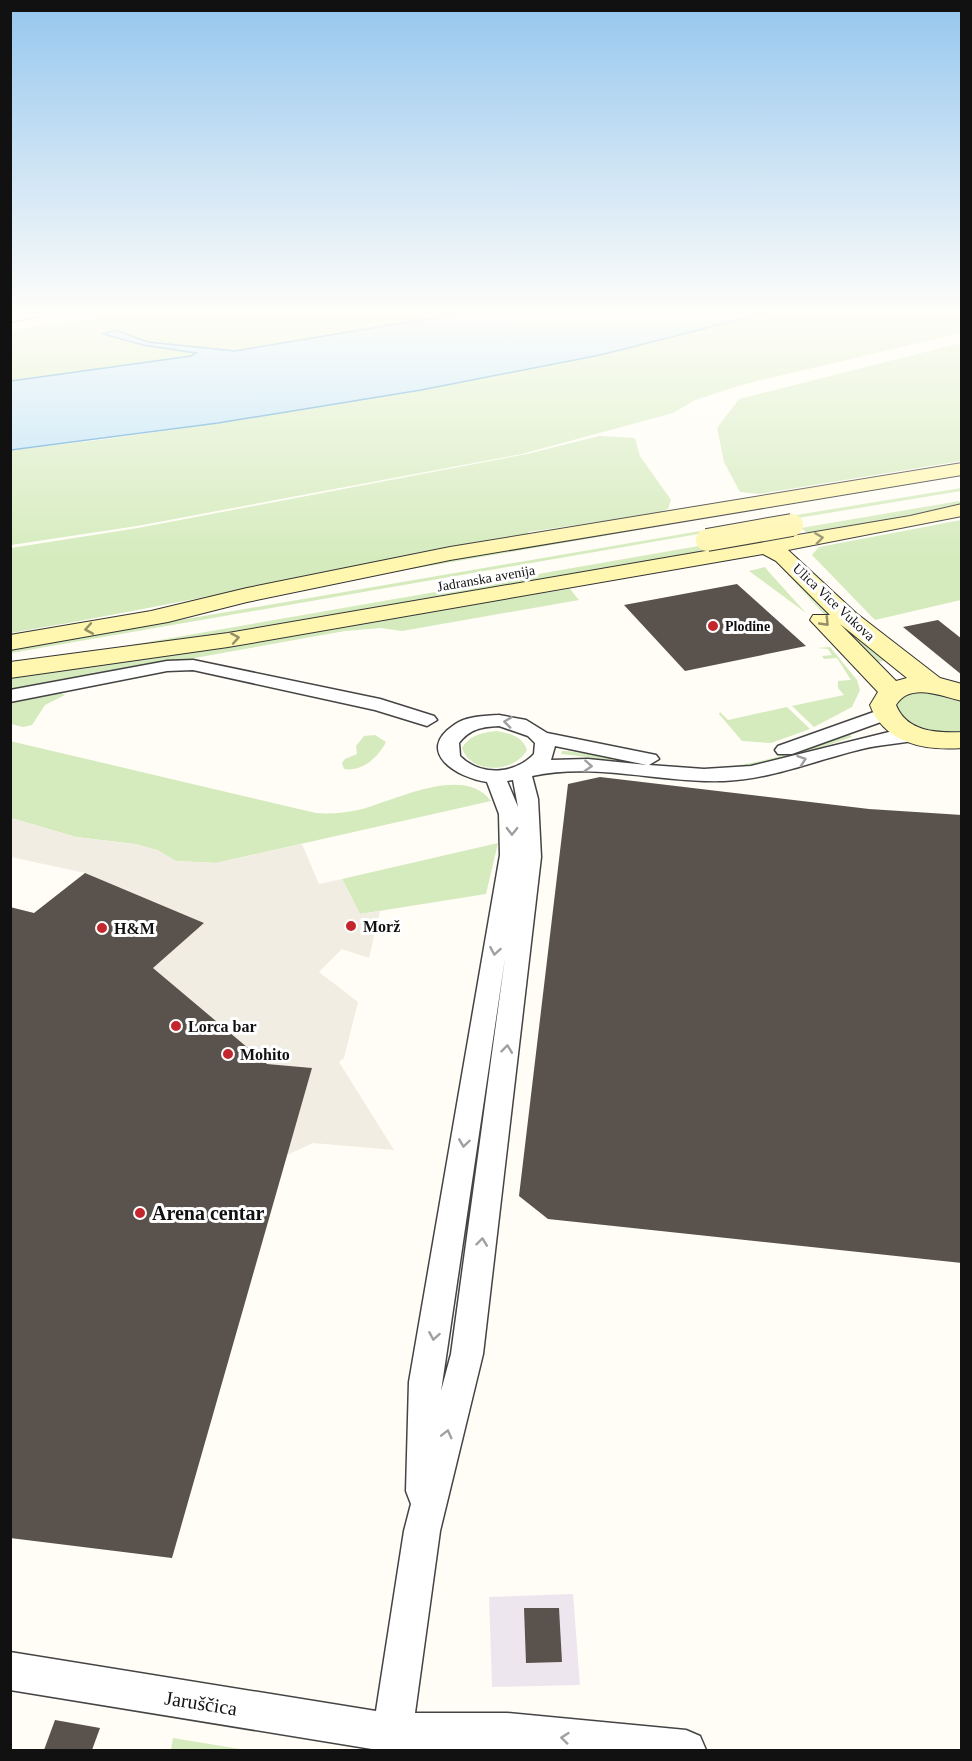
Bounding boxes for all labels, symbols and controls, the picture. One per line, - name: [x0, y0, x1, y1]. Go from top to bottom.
- one-way arrow: [814, 532, 823, 544]
- street label: Ulica Vice Vukova: [790, 561, 878, 644]
- street label: Jadranska avenija: [436, 562, 537, 594]
- one-way arrow: [818, 616, 829, 626]
- marker: Plodine: [706, 619, 720, 633]
- place label: Plodine: [725, 619, 770, 634]
- one-way arrow: [85, 622, 95, 635]
- one-way arrow: [230, 633, 239, 645]
- one-way arrow: [503, 717, 513, 729]
- one-way arrow: [796, 755, 807, 768]
- one-way arrow: [584, 759, 593, 772]
- one-way arrow: [506, 827, 518, 836]
- place label: Morž: [363, 918, 400, 935]
- marker: Morž: [344, 919, 358, 933]
- place label: H&M: [114, 920, 155, 937]
- marker: H&M: [95, 921, 109, 935]
- one-way arrow: [489, 946, 501, 955]
- place label: Lorca bar: [188, 1018, 257, 1035]
- marker: Lorca bar: [169, 1019, 183, 1033]
- one-way arrow: [500, 1044, 513, 1054]
- place label: Mohito: [240, 1046, 290, 1063]
- marker: Mohito: [221, 1047, 235, 1061]
- one-way arrow: [458, 1139, 470, 1148]
- place label: Arena centar: [152, 1202, 264, 1224]
- marker: Arena centar: [133, 1206, 147, 1220]
- one-way arrow: [475, 1238, 487, 1247]
- one-way arrow: [428, 1330, 441, 1340]
- one-way arrow: [439, 1429, 452, 1439]
- street label: Jaruščica: [163, 1686, 239, 1720]
- one-way arrow: [561, 1732, 570, 1745]

